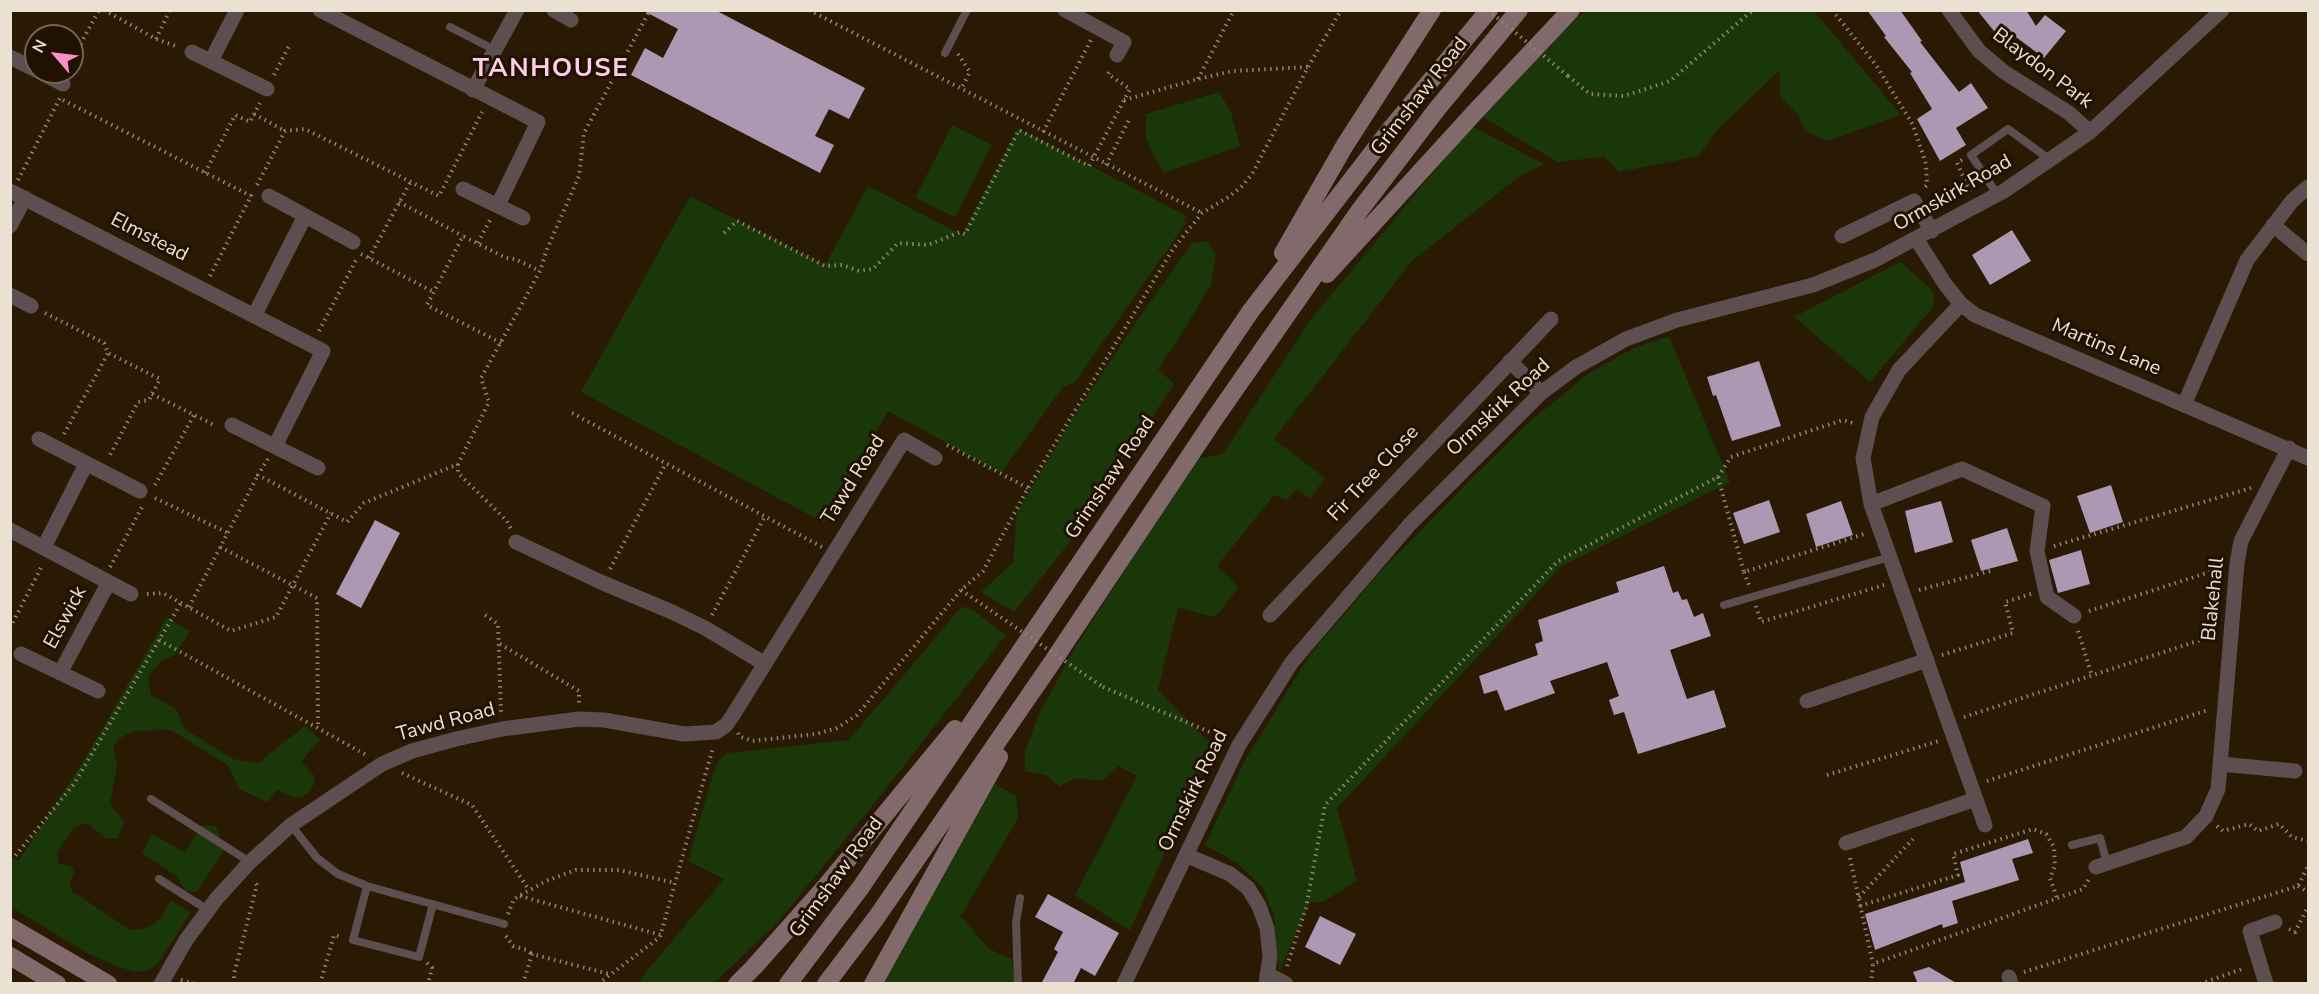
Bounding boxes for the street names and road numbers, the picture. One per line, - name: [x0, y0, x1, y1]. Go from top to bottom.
- street label: Blaydon Park: [1987, 24, 2097, 114]
- street label: Grimshaw Road: [1366, 33, 1474, 161]
- street label: Ormskirk Road: [1890, 150, 2016, 238]
- street label: Elmstead: [106, 208, 192, 268]
- street label: Martins Lane: [2048, 314, 2164, 382]
- street label: Ormskirk Road: [1442, 354, 1556, 462]
- street label: Grimshaw Road: [1061, 412, 1161, 544]
- street label: Fir Tree Close: [1323, 421, 1425, 527]
- street label: Tawd Road: [817, 431, 891, 529]
- street label: Blakehall: [2198, 556, 2230, 642]
- street label: Elswick: [40, 583, 92, 653]
- street label: Tawd Road: [394, 698, 498, 748]
- street label: Ormskirk Road: [1154, 726, 1234, 856]
- street label: Grimshaw Road: [785, 813, 889, 943]

